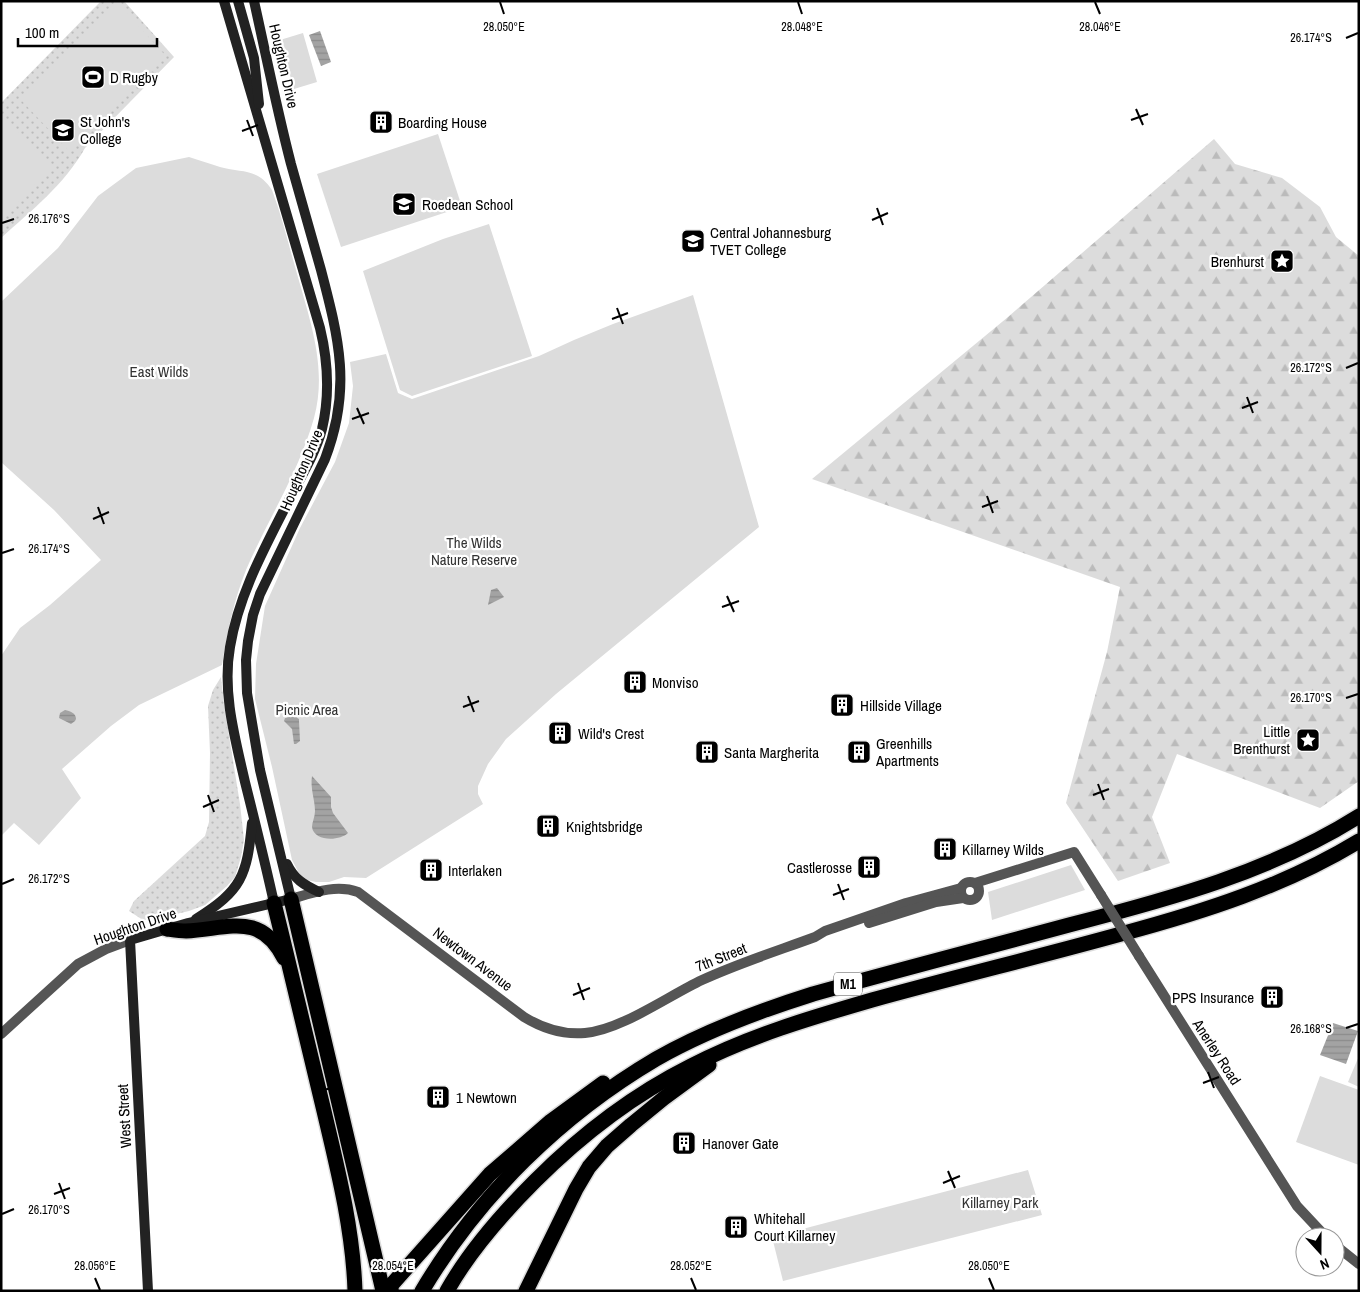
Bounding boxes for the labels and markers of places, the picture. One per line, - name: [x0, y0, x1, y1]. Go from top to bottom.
- sports icon: D Rugby: [80, 64, 106, 90]
- place label: D Rugby: [110, 67, 159, 88]
- building icon: Boarding House: [368, 109, 394, 135]
- place label: St John's College: [80, 111, 130, 149]
- place label: Boarding House: [398, 112, 487, 133]
- school or university icon: St John's College: [50, 117, 76, 143]
- school or university icon: Roedean School: [391, 191, 417, 217]
- place label: Roedean School: [422, 194, 513, 215]
- place label: Central Johannesburg TVET College: [710, 222, 831, 260]
- school or university icon: Central Johannesburg TVET College: [680, 228, 706, 254]
- place icon: Brenhurst: [1269, 248, 1295, 274]
- place label: Brenhurst: [1211, 251, 1265, 272]
- building icon: Monviso: [622, 669, 648, 695]
- place label: Monviso: [652, 672, 699, 693]
- building icon: Hillside Village: [829, 692, 855, 718]
- place label: Hillside Village: [860, 695, 942, 716]
- building icon: Wild's Crest: [547, 720, 573, 746]
- place label: Little Brenthurst: [1233, 721, 1291, 759]
- place label: Wild's Crest: [578, 723, 644, 744]
- place icon: Little Brenthurst: [1295, 727, 1321, 753]
- place label: Greenhills Apartments: [875, 733, 939, 771]
- building icon: Santa Margherita: [694, 739, 720, 765]
- building icon: Greenhills Apartments: [846, 739, 872, 765]
- place label: Santa Margherita: [724, 742, 819, 763]
- building icon: Knightsbridge: [535, 813, 561, 839]
- place label: Knightsbridge: [566, 816, 643, 837]
- building icon: Killarney Wilds: [932, 836, 958, 862]
- place label: Killarney Wilds: [962, 839, 1044, 860]
- building icon: Castlerosse: [856, 854, 882, 880]
- building icon: Interlaken: [418, 857, 444, 883]
- place label: Castlerosse: [787, 857, 852, 878]
- place label: Interlaken: [448, 860, 502, 881]
- building icon: PPS Insurance: [1259, 984, 1285, 1010]
- place label: PPS Insurance: [1172, 987, 1254, 1008]
- building icon: 1 Newtown: [425, 1084, 451, 1110]
- place label: 1 Newtown: [456, 1087, 517, 1108]
- building icon: Hanover Gate: [671, 1130, 697, 1156]
- place label: Hanover Gate: [702, 1133, 779, 1154]
- place label: Whitehall Court Killarney: [754, 1208, 836, 1246]
- building icon: Whitehall Court Killarney: [723, 1214, 749, 1240]

